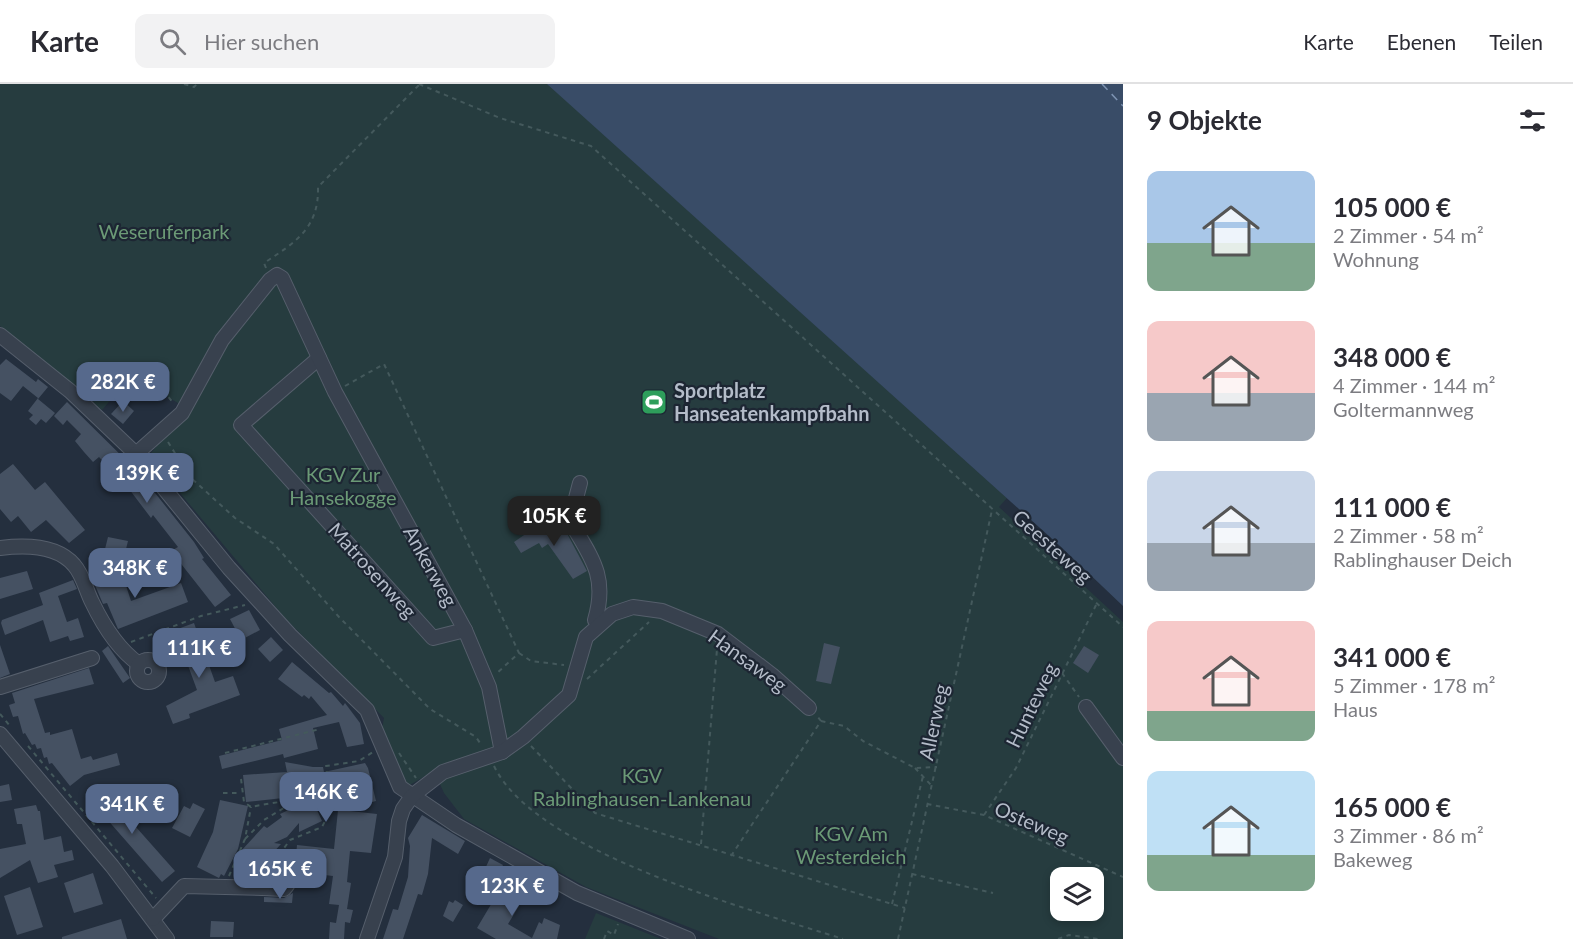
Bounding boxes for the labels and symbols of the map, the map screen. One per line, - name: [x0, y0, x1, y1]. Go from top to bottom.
- park label: Weseruferpark: [99, 219, 230, 243]
- pin: 282K €: [74, 362, 172, 413]
- place label: Sportplatz Hanseatenkampfbahn: [674, 378, 870, 425]
- sports icon: Sportplatz Hanseatenkampfbahn: [639, 387, 669, 417]
- pin: 139K €: [98, 453, 196, 504]
- park label: KGV Zur Hansekogge: [289, 462, 397, 509]
- pin: 105K €: [505, 496, 603, 547]
- street label: Geesteweg: [1008, 504, 1098, 588]
- street label: Matrosenweg: [324, 517, 422, 623]
- street label: Ankerweg: [399, 521, 463, 611]
- pin: 348K €: [86, 548, 184, 599]
- street label: Hansaweg: [704, 624, 792, 696]
- pin: 111K €: [150, 628, 248, 679]
- street label: Hunteweg: [1000, 659, 1062, 751]
- street label: Allerweg: [913, 682, 953, 762]
- park label: KGV Rablinghausen-Lankenau: [533, 763, 751, 810]
- pin: 146K €: [277, 772, 375, 823]
- pin: 341K €: [83, 784, 181, 835]
- street label: Osteweg: [991, 796, 1073, 848]
- park label: KGV Am Westerdeich: [796, 821, 906, 868]
- pin: 165K €: [231, 849, 329, 900]
- pin: 123K €: [463, 866, 561, 917]

